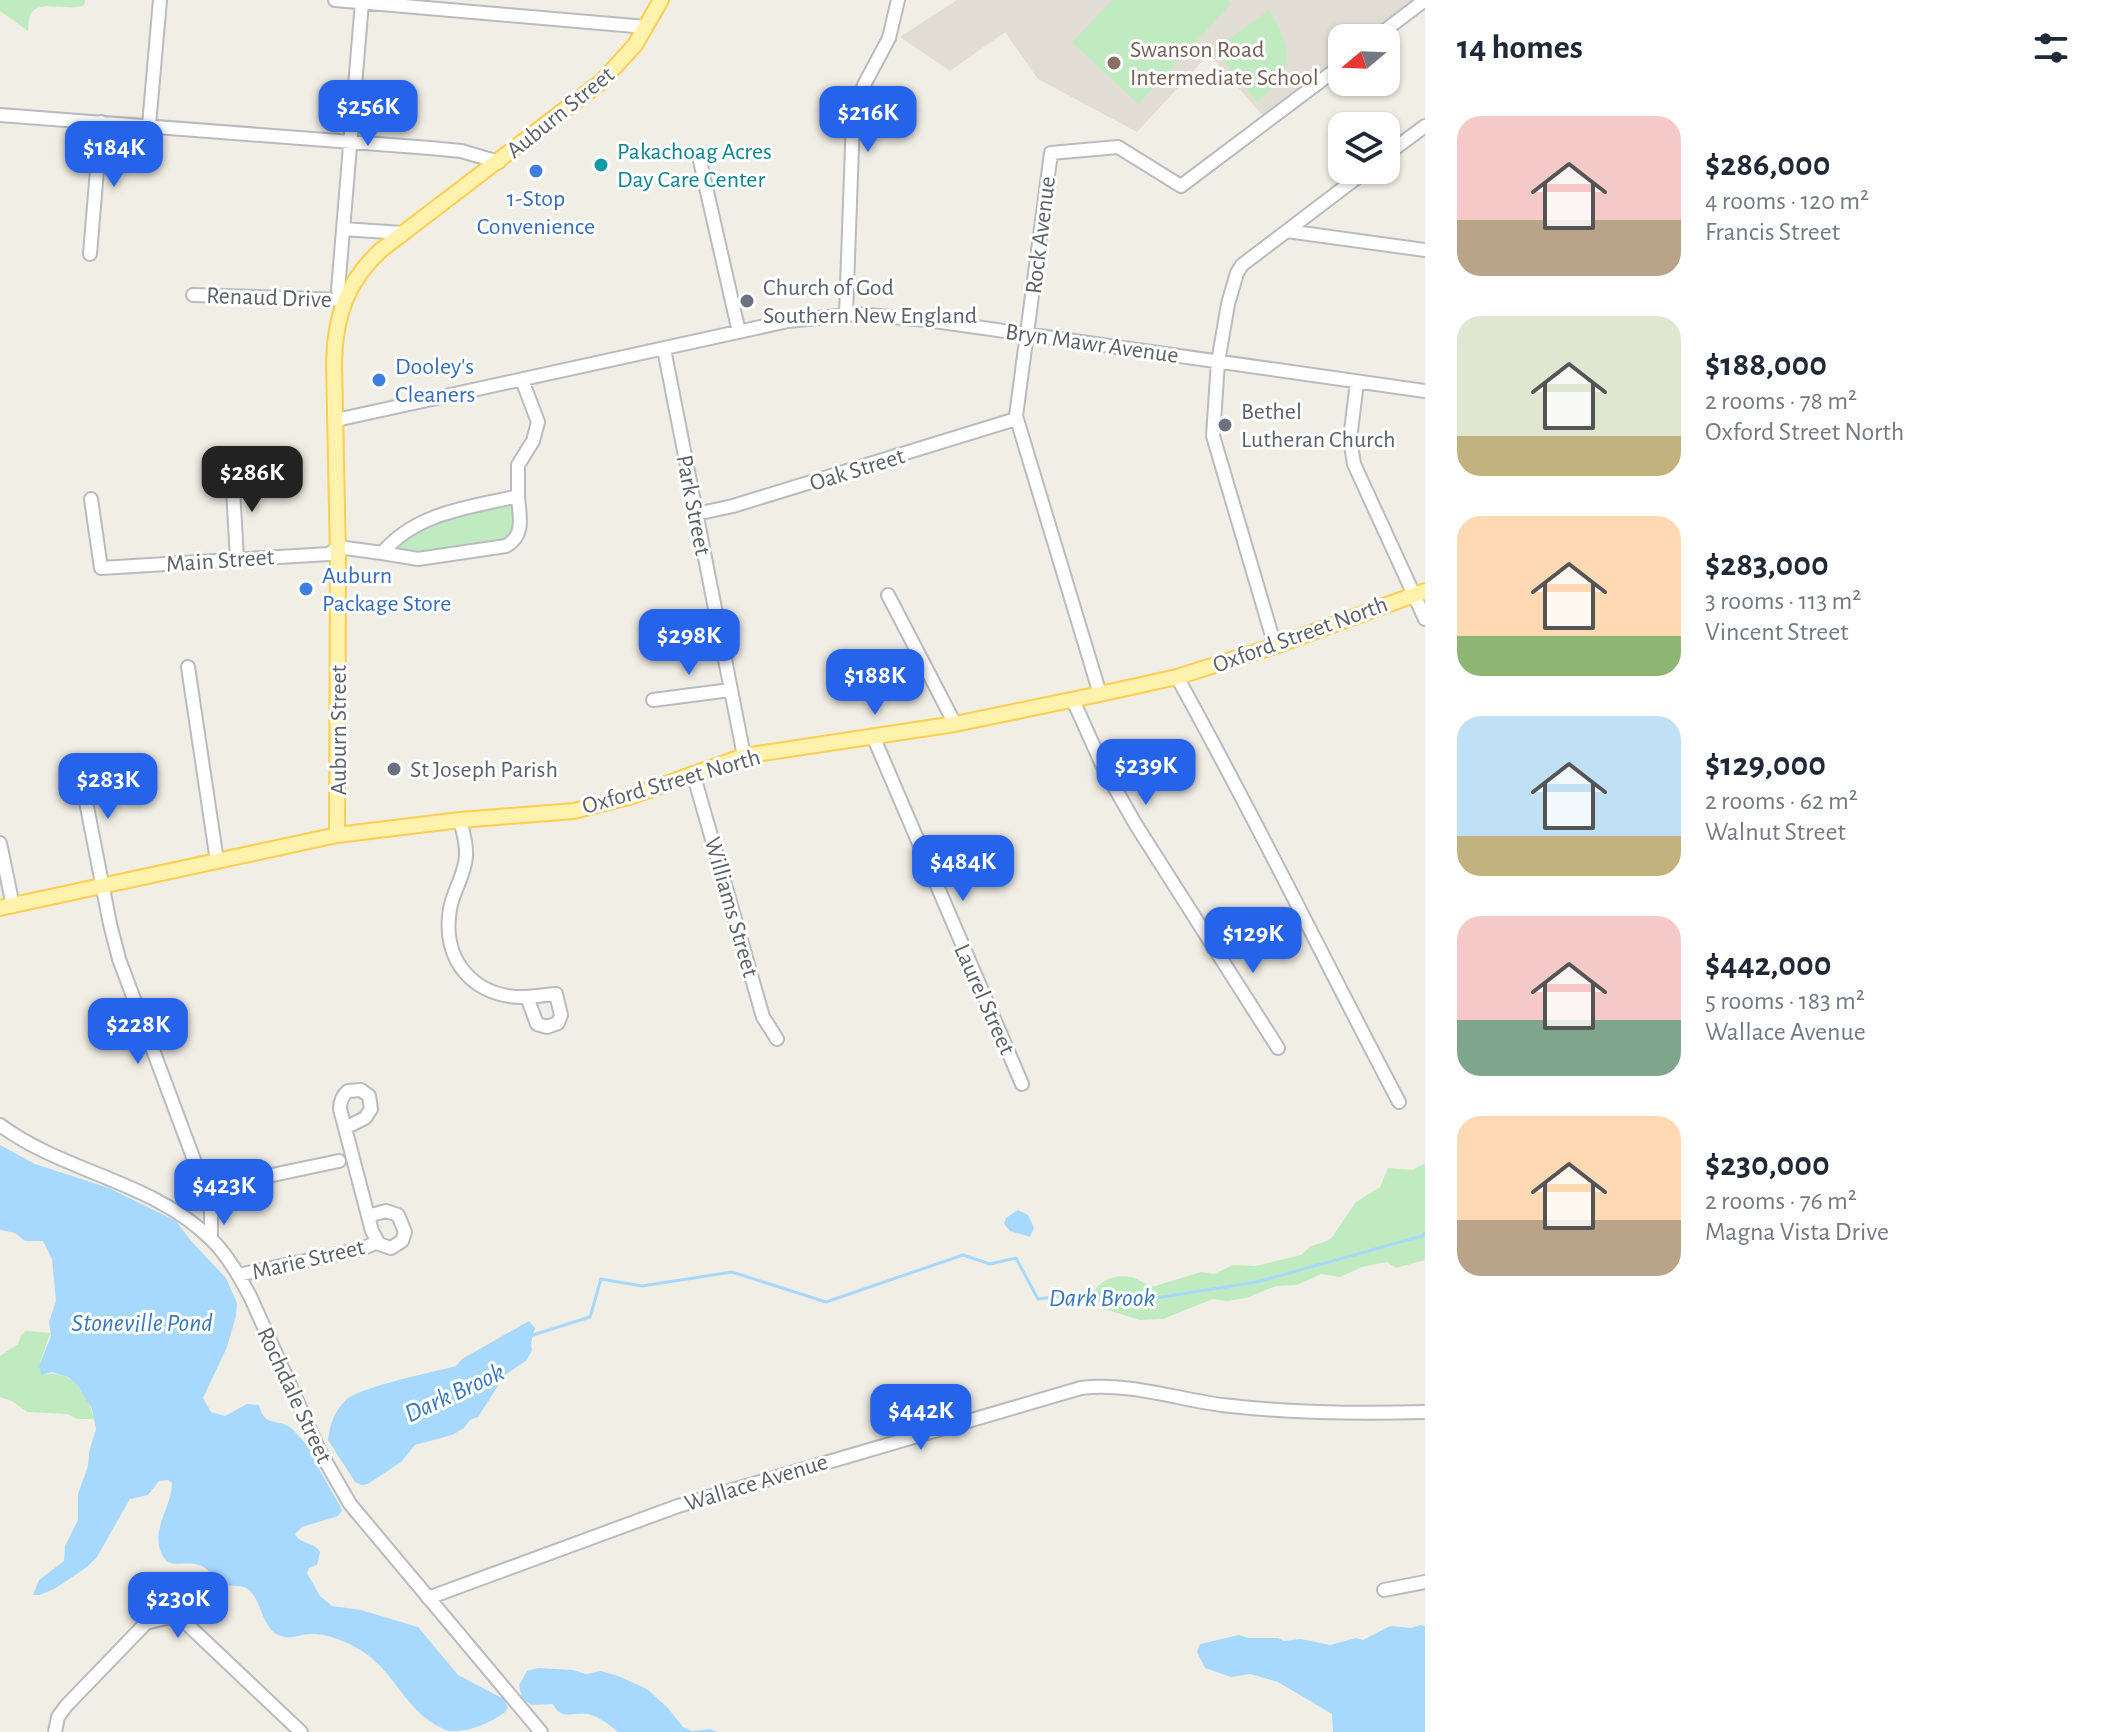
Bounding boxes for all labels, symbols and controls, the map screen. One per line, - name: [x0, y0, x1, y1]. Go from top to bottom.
- north arrow: [1328, 24, 1400, 96]
- map controls: [1328, 24, 1400, 184]
- icon: filters: [2029, 26, 2073, 70]
- text: 14 homes: [1457, 31, 1583, 65]
- place label: Swanson Road Intermediate School: [1130, 38, 1319, 90]
- marker: Swanson Road Intermediate School: [1105, 54, 1123, 72]
- street label: Auburn Street: [502, 62, 619, 163]
- pin: $256K: [312, 80, 424, 148]
- pin: $216K: [812, 86, 924, 154]
- text: $256K: [337, 93, 399, 119]
- text: $216K: [837, 99, 899, 125]
- button: layers: [1328, 112, 1400, 184]
- pin: $184K: [58, 121, 170, 189]
- text: $184K: [83, 134, 145, 160]
- place label: Pakachoag Acres Day Care Center: [617, 140, 772, 192]
- icon: home: [1521, 148, 1617, 244]
- text: $286,000: [1705, 148, 1830, 182]
- marker: Pakachoag Acres Day Care Center: [592, 156, 610, 174]
- marker: 1-Stop Convenience: [527, 162, 545, 180]
- street label: Rock Avenue: [1022, 175, 1060, 295]
- place label: 1-Stop Convenience: [477, 187, 595, 239]
- text: 4 rooms · 120 m²: [1705, 188, 1869, 214]
- text: Francis Street: [1705, 219, 1840, 245]
- place label: Church of God Southern New England: [763, 276, 977, 328]
- street label: Renaud Drive: [206, 284, 332, 312]
- marker: Church of God Southern New England: [738, 292, 756, 310]
- street label: Bryn Mawr Avenue: [1004, 320, 1180, 368]
- icon: home: [1521, 348, 1617, 444]
- text: $188,000: [1705, 348, 1827, 382]
- place label: Dooley's Cleaners: [395, 355, 475, 407]
- marker: Dooley's Cleaners: [370, 371, 388, 389]
- text: 2 rooms · 78 m²: [1705, 388, 1857, 414]
- place label: Bethel Lutheran Church: [1241, 400, 1396, 452]
- marker: Bethel Lutheran Church: [1216, 416, 1234, 434]
- text: Oxford Street North: [1705, 419, 1904, 445]
- street label: Oak Street: [807, 444, 908, 496]
- pin: $286K: [196, 446, 308, 514]
- street label: Park Street: [672, 453, 715, 558]
- text: $286K: [220, 459, 284, 485]
- street label: Main Street: [165, 545, 275, 577]
- icon: home: [1521, 548, 1617, 644]
- text: $283,000: [1705, 548, 1829, 582]
- place label: Auburn Package Store: [322, 564, 451, 616]
- marker: Auburn Package Store: [297, 580, 315, 598]
- text: 3 rooms · 113 m²: [1705, 588, 1861, 614]
- street label: Oxford Street North: [1210, 592, 1391, 678]
- pin: $298K: [633, 609, 745, 677]
- text: Vincent Street: [1705, 619, 1849, 645]
- text: $298K: [657, 622, 721, 648]
- pin: $188K: [819, 649, 931, 717]
- text: $188K: [844, 662, 906, 688]
- street label: Auburn Street: [327, 664, 351, 795]
- pin: $239K: [1090, 739, 1202, 807]
- street label: Oxford Street North: [580, 745, 763, 819]
- icon: home: [1521, 748, 1617, 844]
- text: $129,000: [1705, 748, 1826, 782]
- text: $239K: [1115, 752, 1177, 778]
- pin: $283K: [52, 753, 164, 821]
- place label: St Joseph Parish: [410, 758, 558, 782]
- marker: St Joseph Parish: [385, 760, 403, 778]
- text: $283K: [76, 766, 140, 792]
- text: 2 rooms · 62 m²: [1705, 788, 1858, 814]
- text: Walnut Street: [1705, 819, 1846, 845]
- street label: Williams Street: [700, 835, 763, 980]
- pin: $484K: [907, 835, 1019, 903]
- text: $484K: [930, 848, 996, 874]
- pin: $129K: [1197, 907, 1309, 975]
- text: $129K: [1222, 920, 1284, 946]
- street label: Laurel Street: [949, 941, 1019, 1059]
- icon: home: [1521, 948, 1617, 1044]
- text: $442,000: [1705, 948, 1831, 982]
- text: 5 rooms · 183 m²: [1705, 988, 1865, 1014]
- pin: $228K: [82, 998, 194, 1066]
- text: $228K: [106, 1011, 170, 1037]
- text: Wallace Avenue: [1705, 1019, 1866, 1045]
- icon: home: [1521, 1148, 1617, 1244]
- text: $230,000: [1705, 1148, 1830, 1182]
- pin: $423K: [168, 1159, 280, 1227]
- text: $423K: [192, 1172, 256, 1198]
- text: 2 rooms · 76 m²: [1705, 1188, 1857, 1214]
- text: Magna Vista Drive: [1705, 1219, 1889, 1245]
- street label: Marie Street: [250, 1235, 367, 1285]
- water label: Dark Brook: [1049, 1285, 1155, 1311]
- water label: Stoneville Pond: [71, 1310, 213, 1336]
- street label: Rochdale Street: [252, 1324, 336, 1467]
- water label: Dark Brook: [401, 1359, 508, 1427]
- pin: $442K: [865, 1384, 977, 1452]
- text: $442K: [888, 1397, 954, 1423]
- street label: Wallace Avenue: [682, 1450, 831, 1516]
- pin: $230K: [122, 1572, 234, 1640]
- text: $230K: [146, 1585, 210, 1611]

